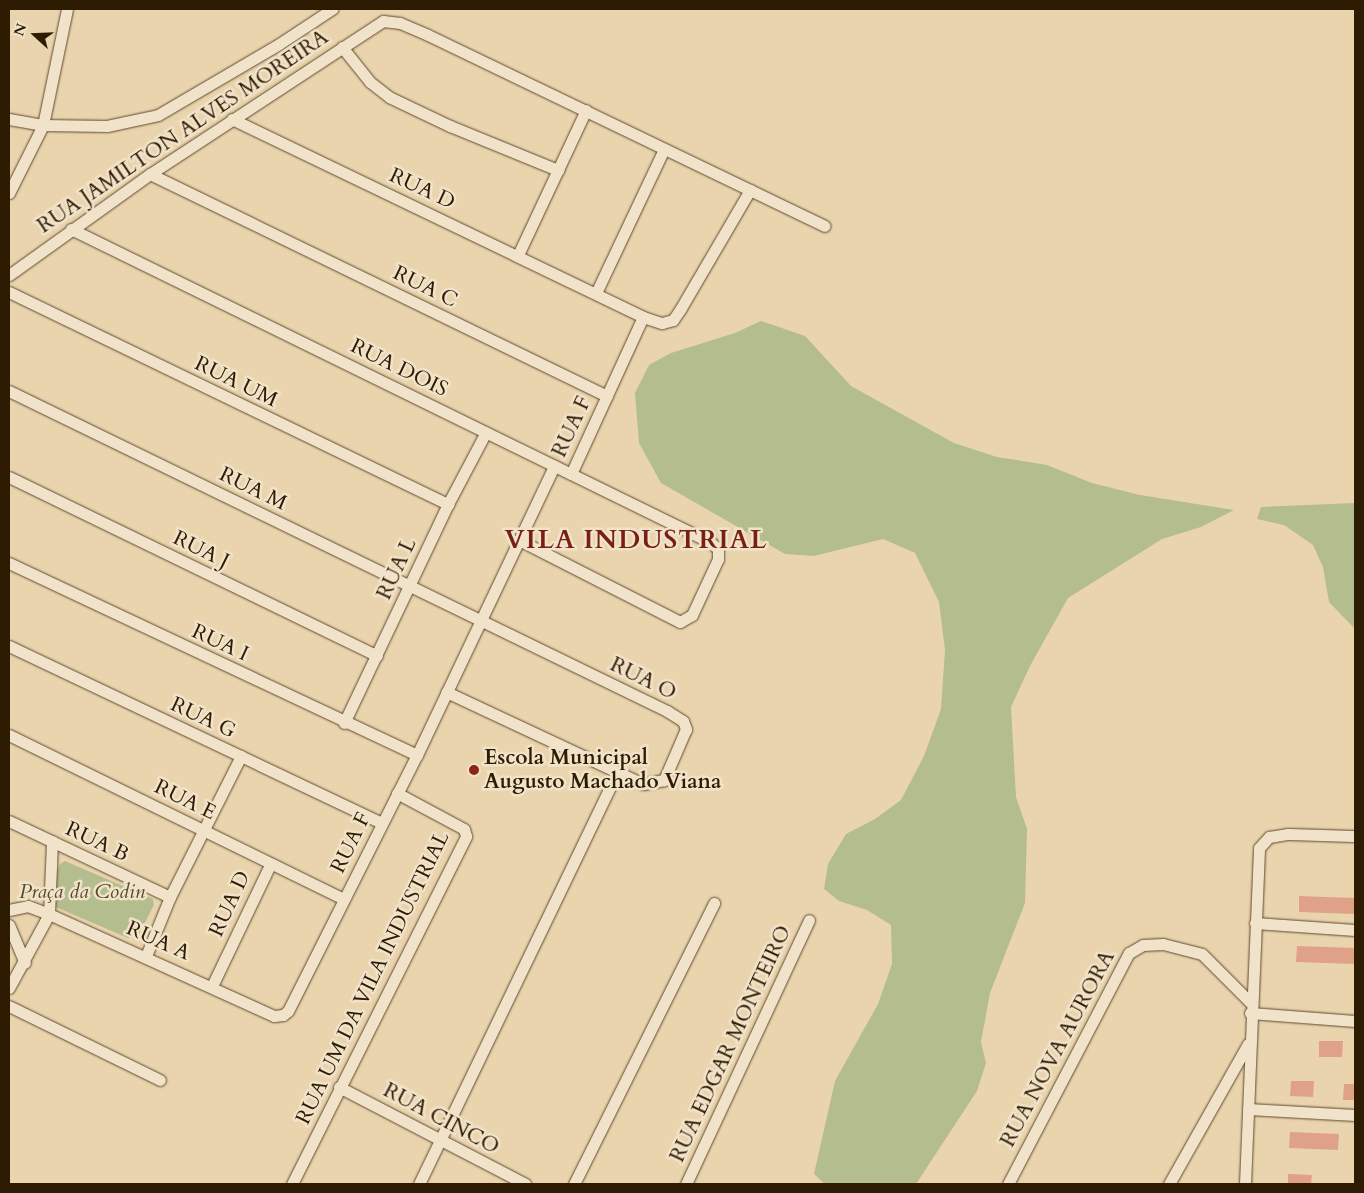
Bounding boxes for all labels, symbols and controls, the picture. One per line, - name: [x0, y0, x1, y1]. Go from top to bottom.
- north arrow: [10, 10, 60, 60]
- text: N: [9, 21, 31, 39]
- street label: RUA JAMILTON ALVES MOREIRA: [33, 25, 333, 239]
- street label: RUA D: [385, 163, 459, 215]
- street label: RUA C: [389, 261, 461, 313]
- street label: RUA DOIS: [346, 334, 452, 402]
- street label: RUA UM: [190, 351, 282, 413]
- street label: RUA F: [547, 393, 597, 461]
- street label: RUA M: [215, 462, 291, 516]
- district label: VILA INDUSTRIAL: [503, 524, 769, 556]
- street label: RUA J: [169, 526, 233, 574]
- street label: RUA L: [372, 534, 422, 604]
- street label: RUA I: [188, 619, 252, 667]
- street label: RUA O: [606, 652, 680, 706]
- street label: RUA G: [166, 692, 240, 744]
- place label: Escola Municipal Augusto Machado Viana: [484, 745, 722, 795]
- marker: Escola Municipal Augusto Machado Viana: [468, 764, 480, 776]
- street label: RUA E: [150, 774, 220, 826]
- street label: RUA F: [326, 809, 376, 877]
- street label: RUA B: [62, 817, 132, 867]
- street label: RUA UM DA VILA INDUSTRIAL: [291, 827, 455, 1129]
- street label: RUA D: [204, 867, 256, 941]
- park label: Praça da Codin: [19, 879, 145, 905]
- street label: RUA A: [122, 916, 194, 966]
- street label: RUA EDGAR MONTEIRO: [665, 922, 797, 1166]
- street label: RUA NOVA AURORA: [996, 947, 1120, 1151]
- street label: RUA CINCO: [379, 1078, 503, 1160]

